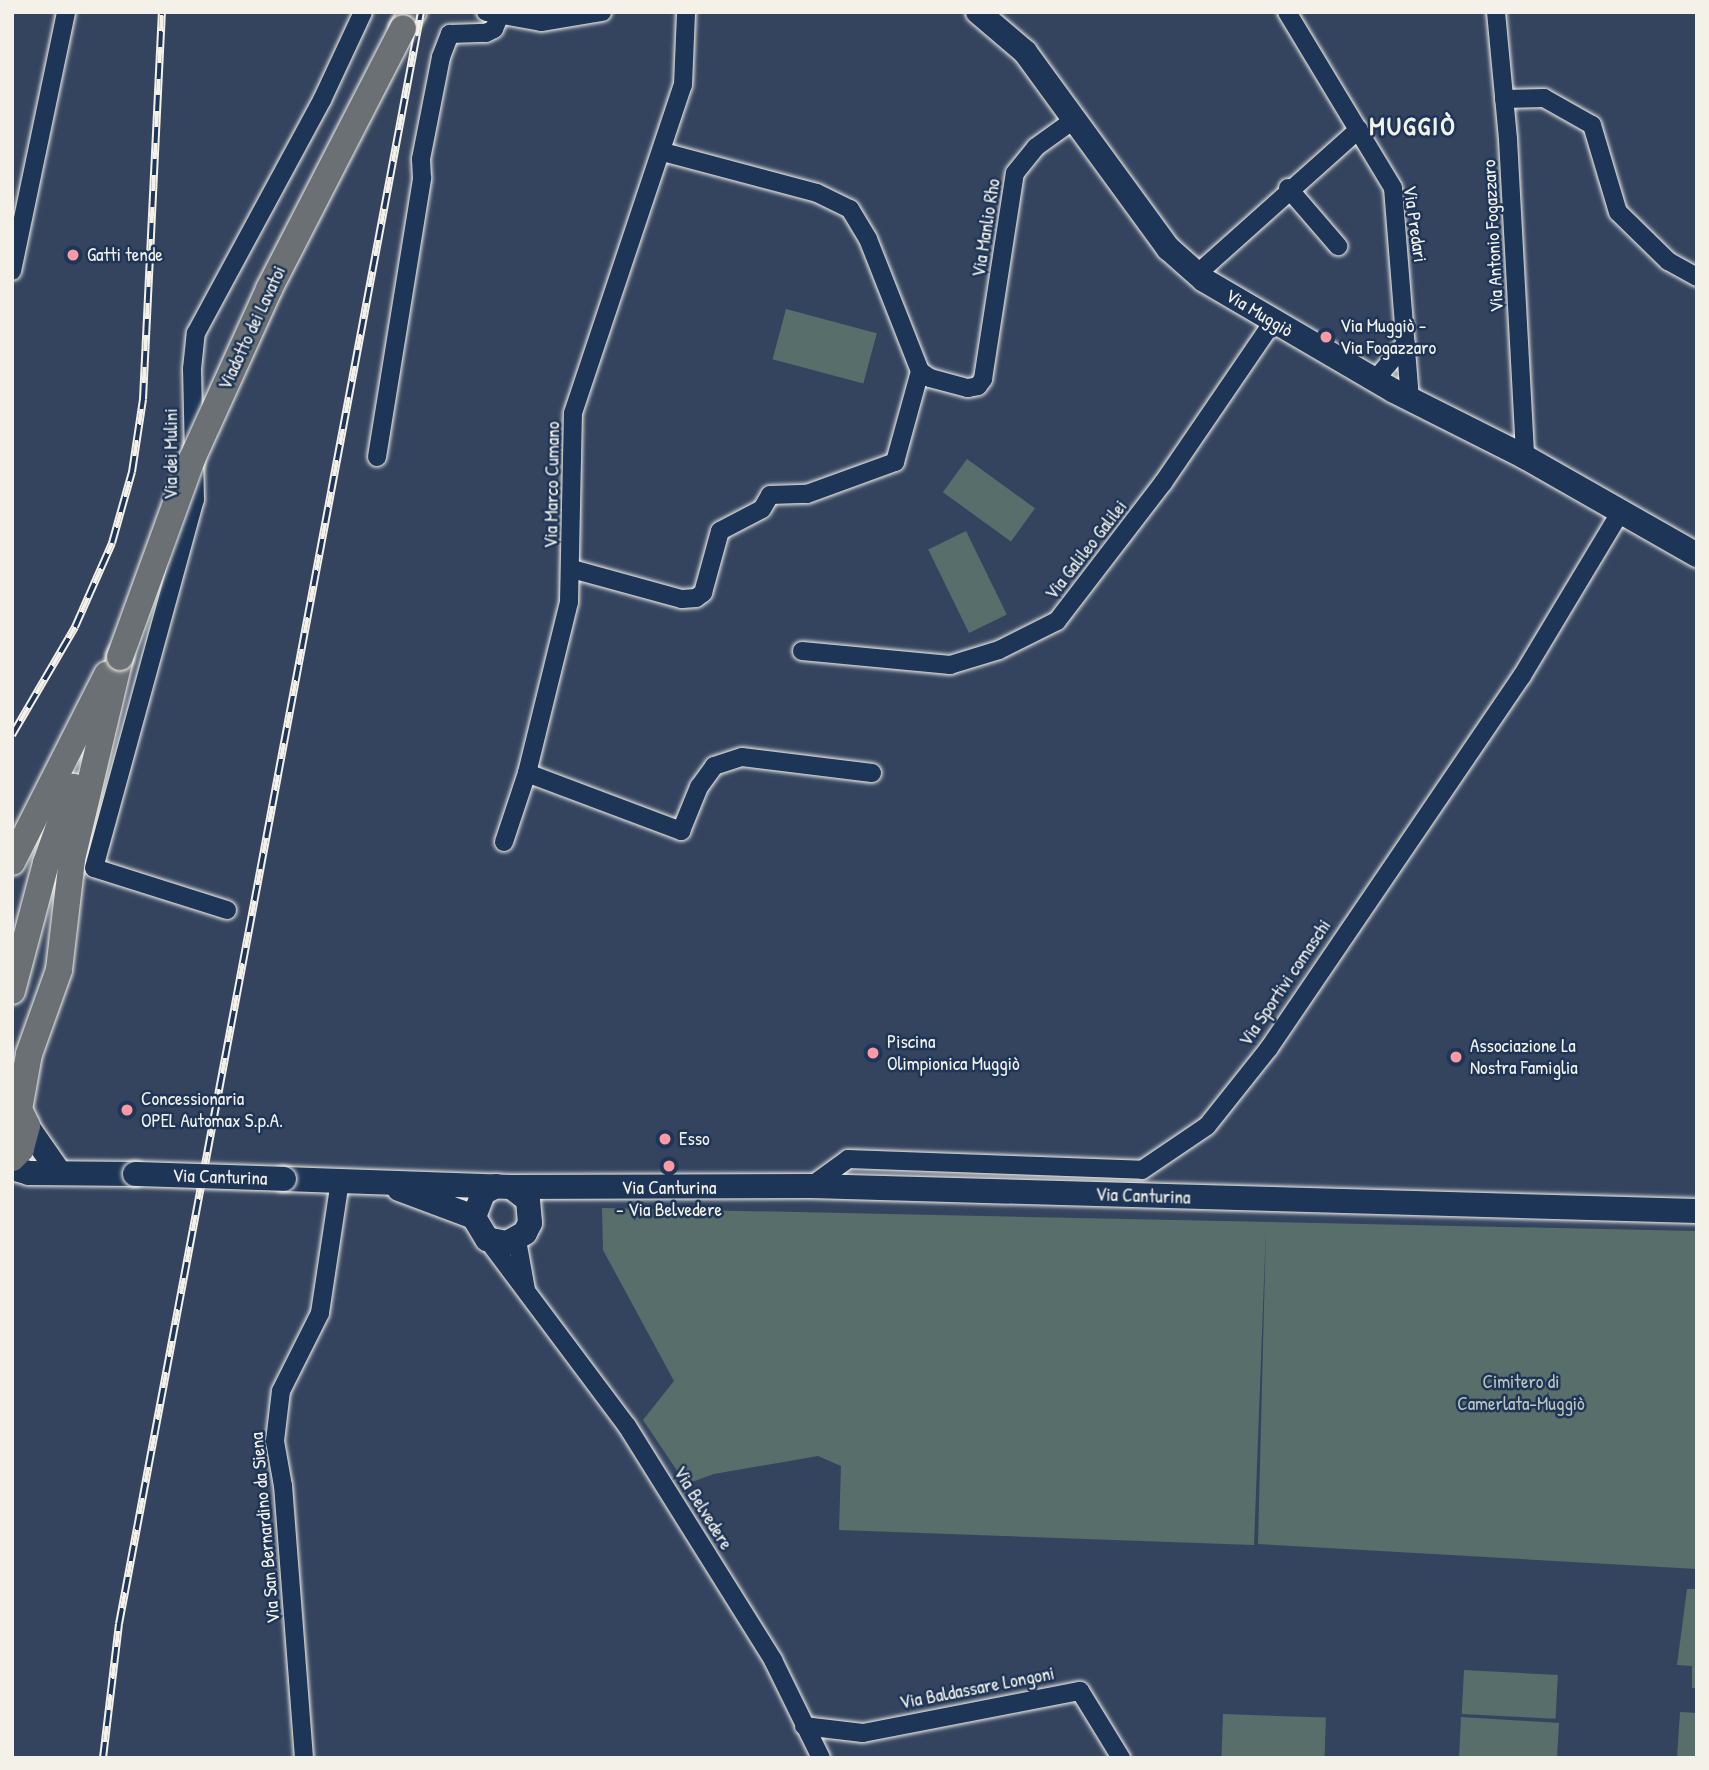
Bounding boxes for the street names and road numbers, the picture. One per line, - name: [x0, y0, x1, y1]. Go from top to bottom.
- street label: Via Antonio Fogazzaro: [1478, 159, 1508, 313]
- street label: Via Manlio Rho: [967, 177, 1005, 279]
- street label: Via Predari: [1398, 184, 1432, 264]
- street label: Viadotto dei Lavatoi: [213, 262, 291, 394]
- street label: Via Muggiò: [1221, 284, 1297, 342]
- street label: Via dei Mulini: [160, 408, 182, 500]
- street label: Via Marco Cumano: [539, 421, 565, 549]
- street label: Via Galileo Galilei: [1040, 496, 1132, 604]
- street label: Via Sportivi comaschi: [1234, 915, 1336, 1051]
- street label: Via Canturina: [172, 1164, 268, 1190]
- street label: Via Canturina: [1095, 1183, 1191, 1209]
- street label: Via San Bernardino da Siena: [245, 1431, 285, 1625]
- street label: Via Belvedere: [668, 1462, 738, 1554]
- street label: Via Baldassare Longoni: [898, 1662, 1056, 1714]

